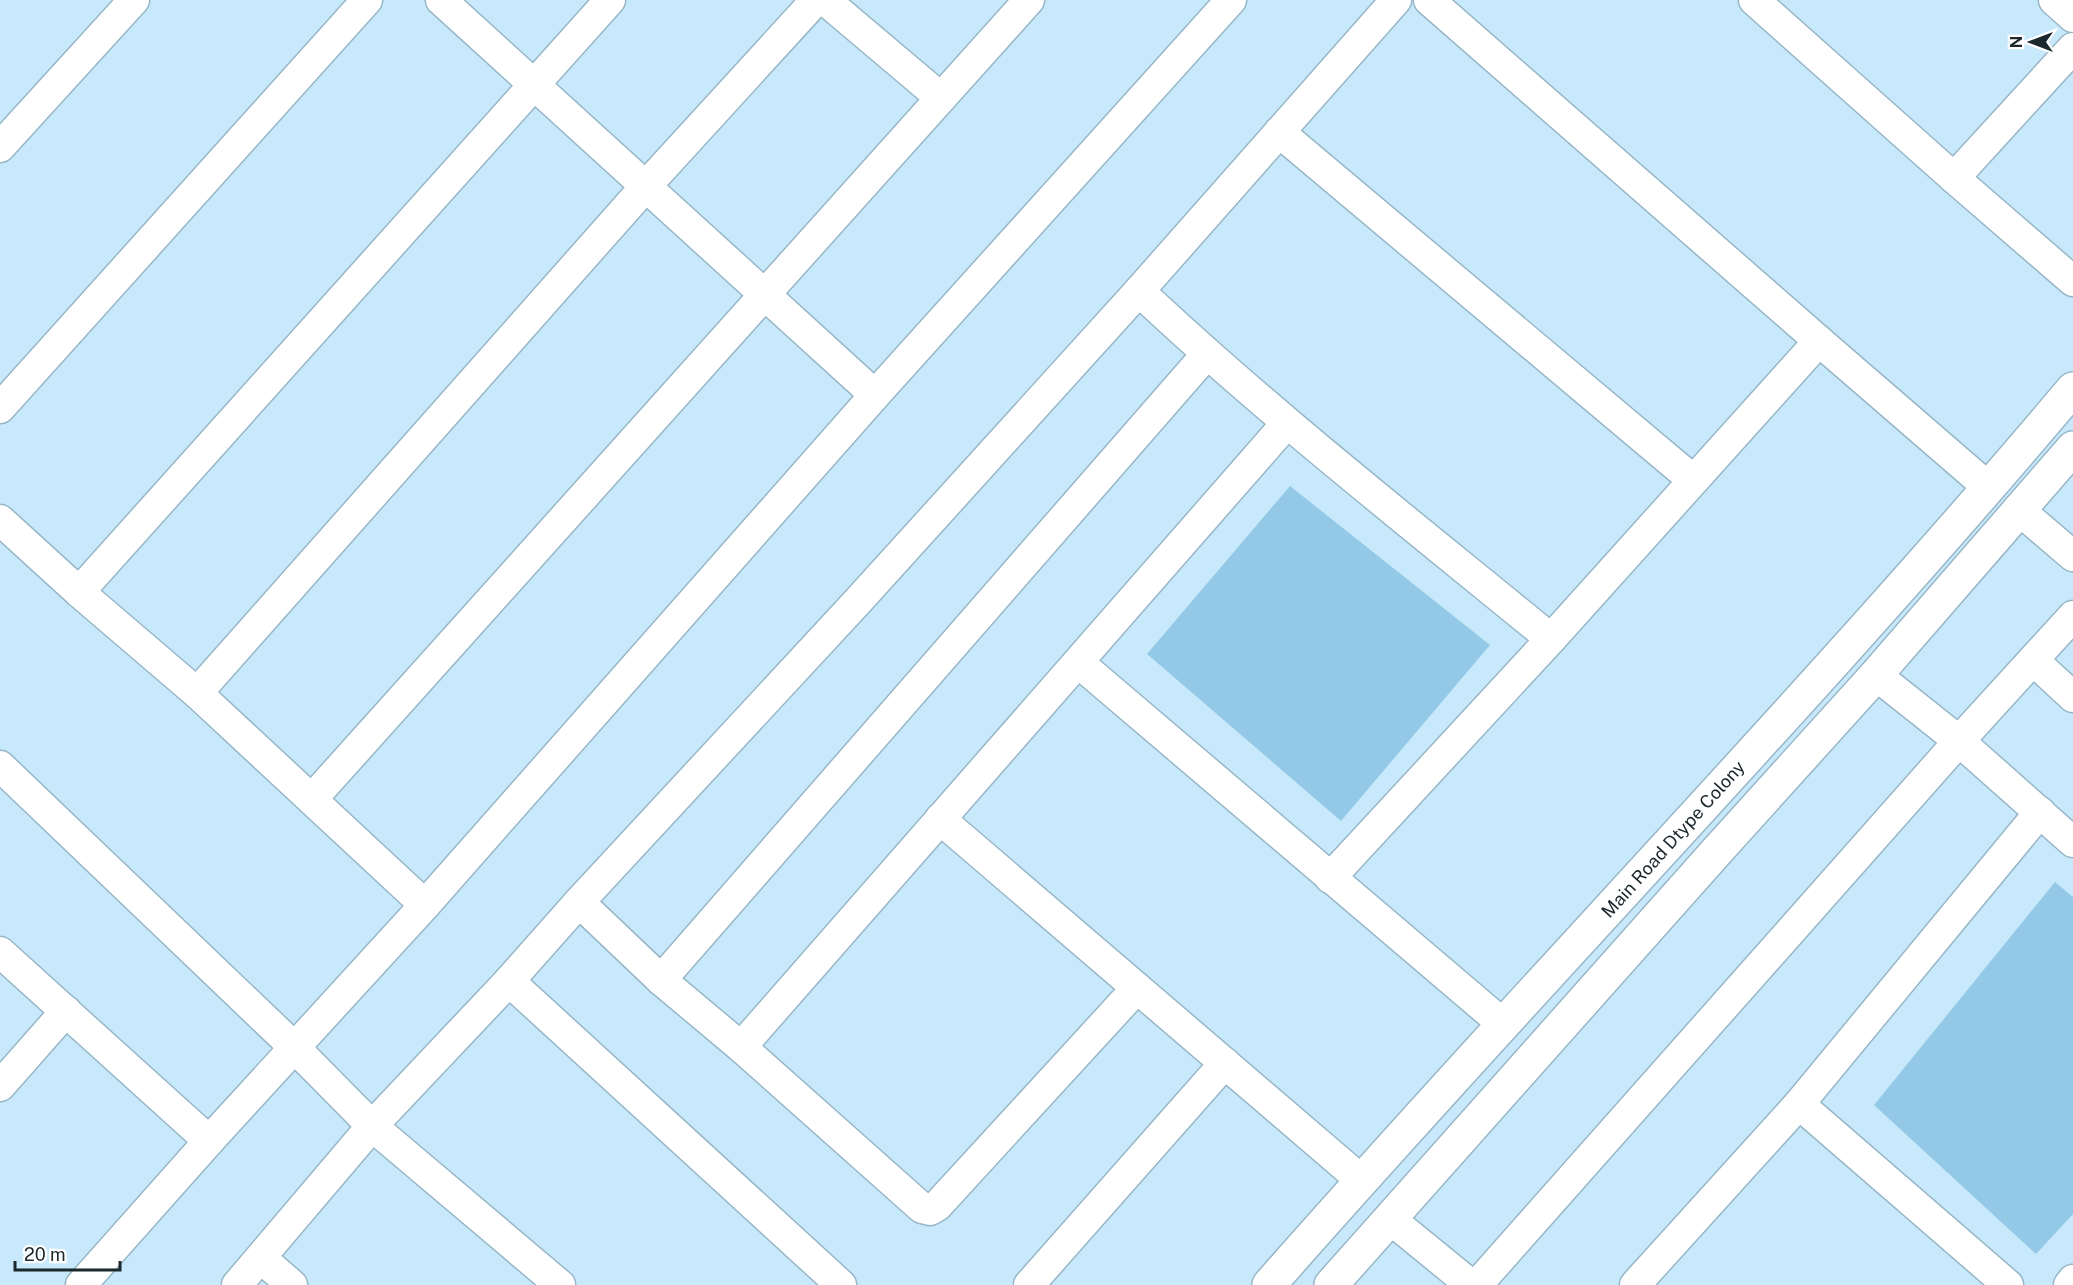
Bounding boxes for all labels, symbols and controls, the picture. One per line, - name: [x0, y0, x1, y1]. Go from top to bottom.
- north arrow: [2001, 12, 2061, 72]
- text: N: [2007, 36, 2026, 48]
- street label: Main Road Dtype Colony: [1597, 756, 1749, 922]
- scale bar: [15, 1234, 120, 1272]
- text: 20 m: [24, 1244, 66, 1265]

